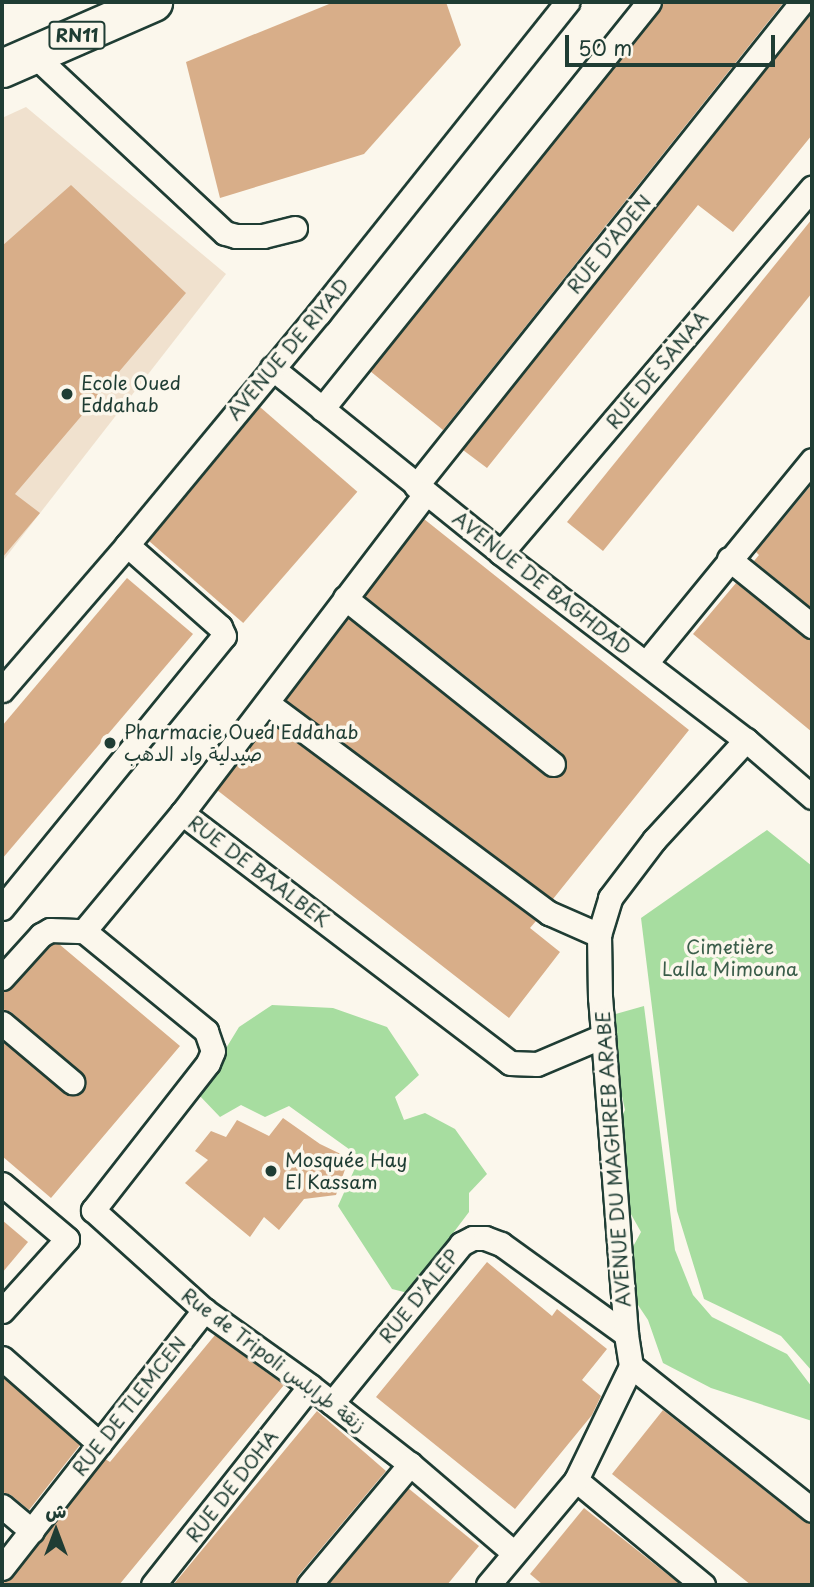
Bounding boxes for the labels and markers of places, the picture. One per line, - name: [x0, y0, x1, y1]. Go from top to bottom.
- place label: Ecole Oued Eddahab: [81, 372, 182, 416]
- marker: Ecole Oued Eddahab: [59, 386, 75, 402]
- place label: Pharmacie Oued Eddahab صيدلية واد الدهب: [124, 721, 361, 765]
- marker: Pharmacie Oued Eddahab صيدلية واد الدهب: [102, 735, 118, 751]
- place label: Mosquée Hay El Kassam: [285, 1149, 408, 1193]
- marker: Mosquée Hay El Kassam: [263, 1163, 279, 1179]

